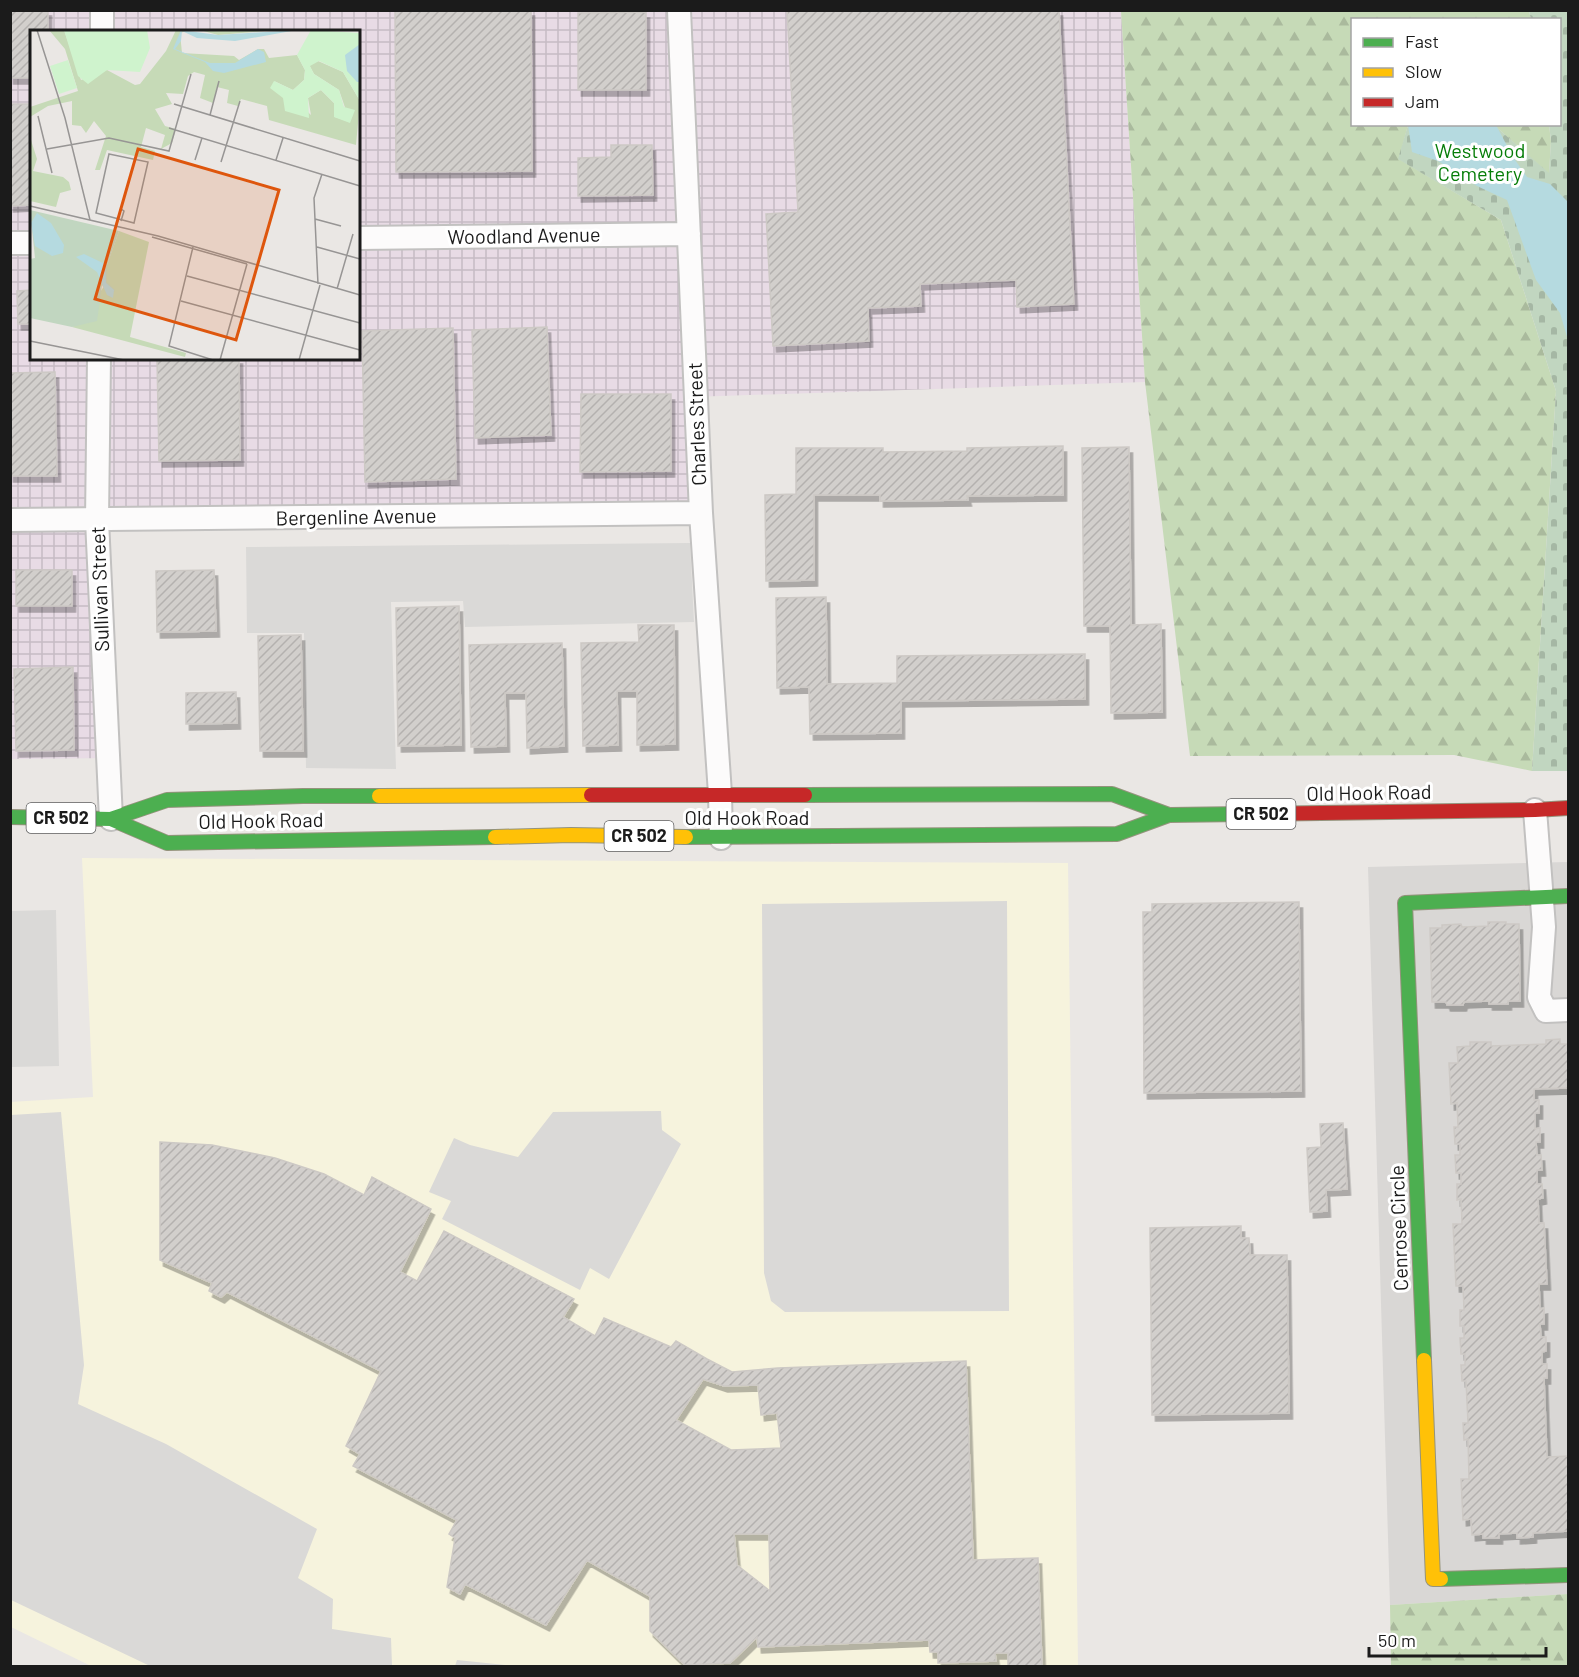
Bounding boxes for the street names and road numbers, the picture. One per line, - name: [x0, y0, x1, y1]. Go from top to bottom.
- street label: Woodland Avenue: [447, 222, 601, 248]
- street label: Charles Street: [682, 362, 710, 486]
- street label: Bergenline Avenue: [275, 503, 437, 529]
- street label: Sullivan Street: [85, 526, 113, 652]
- street label: Old Hook Road: [1306, 779, 1432, 805]
- road number: CR 502: [1226, 799, 1296, 829]
- road number: CR 502: [26, 803, 96, 833]
- street label: Old Hook Road: [684, 805, 810, 829]
- street label: Old Hook Road: [198, 807, 324, 833]
- road number: CR 502: [604, 821, 674, 851]
- street label: Cenrose Circle: [1384, 1165, 1412, 1291]

